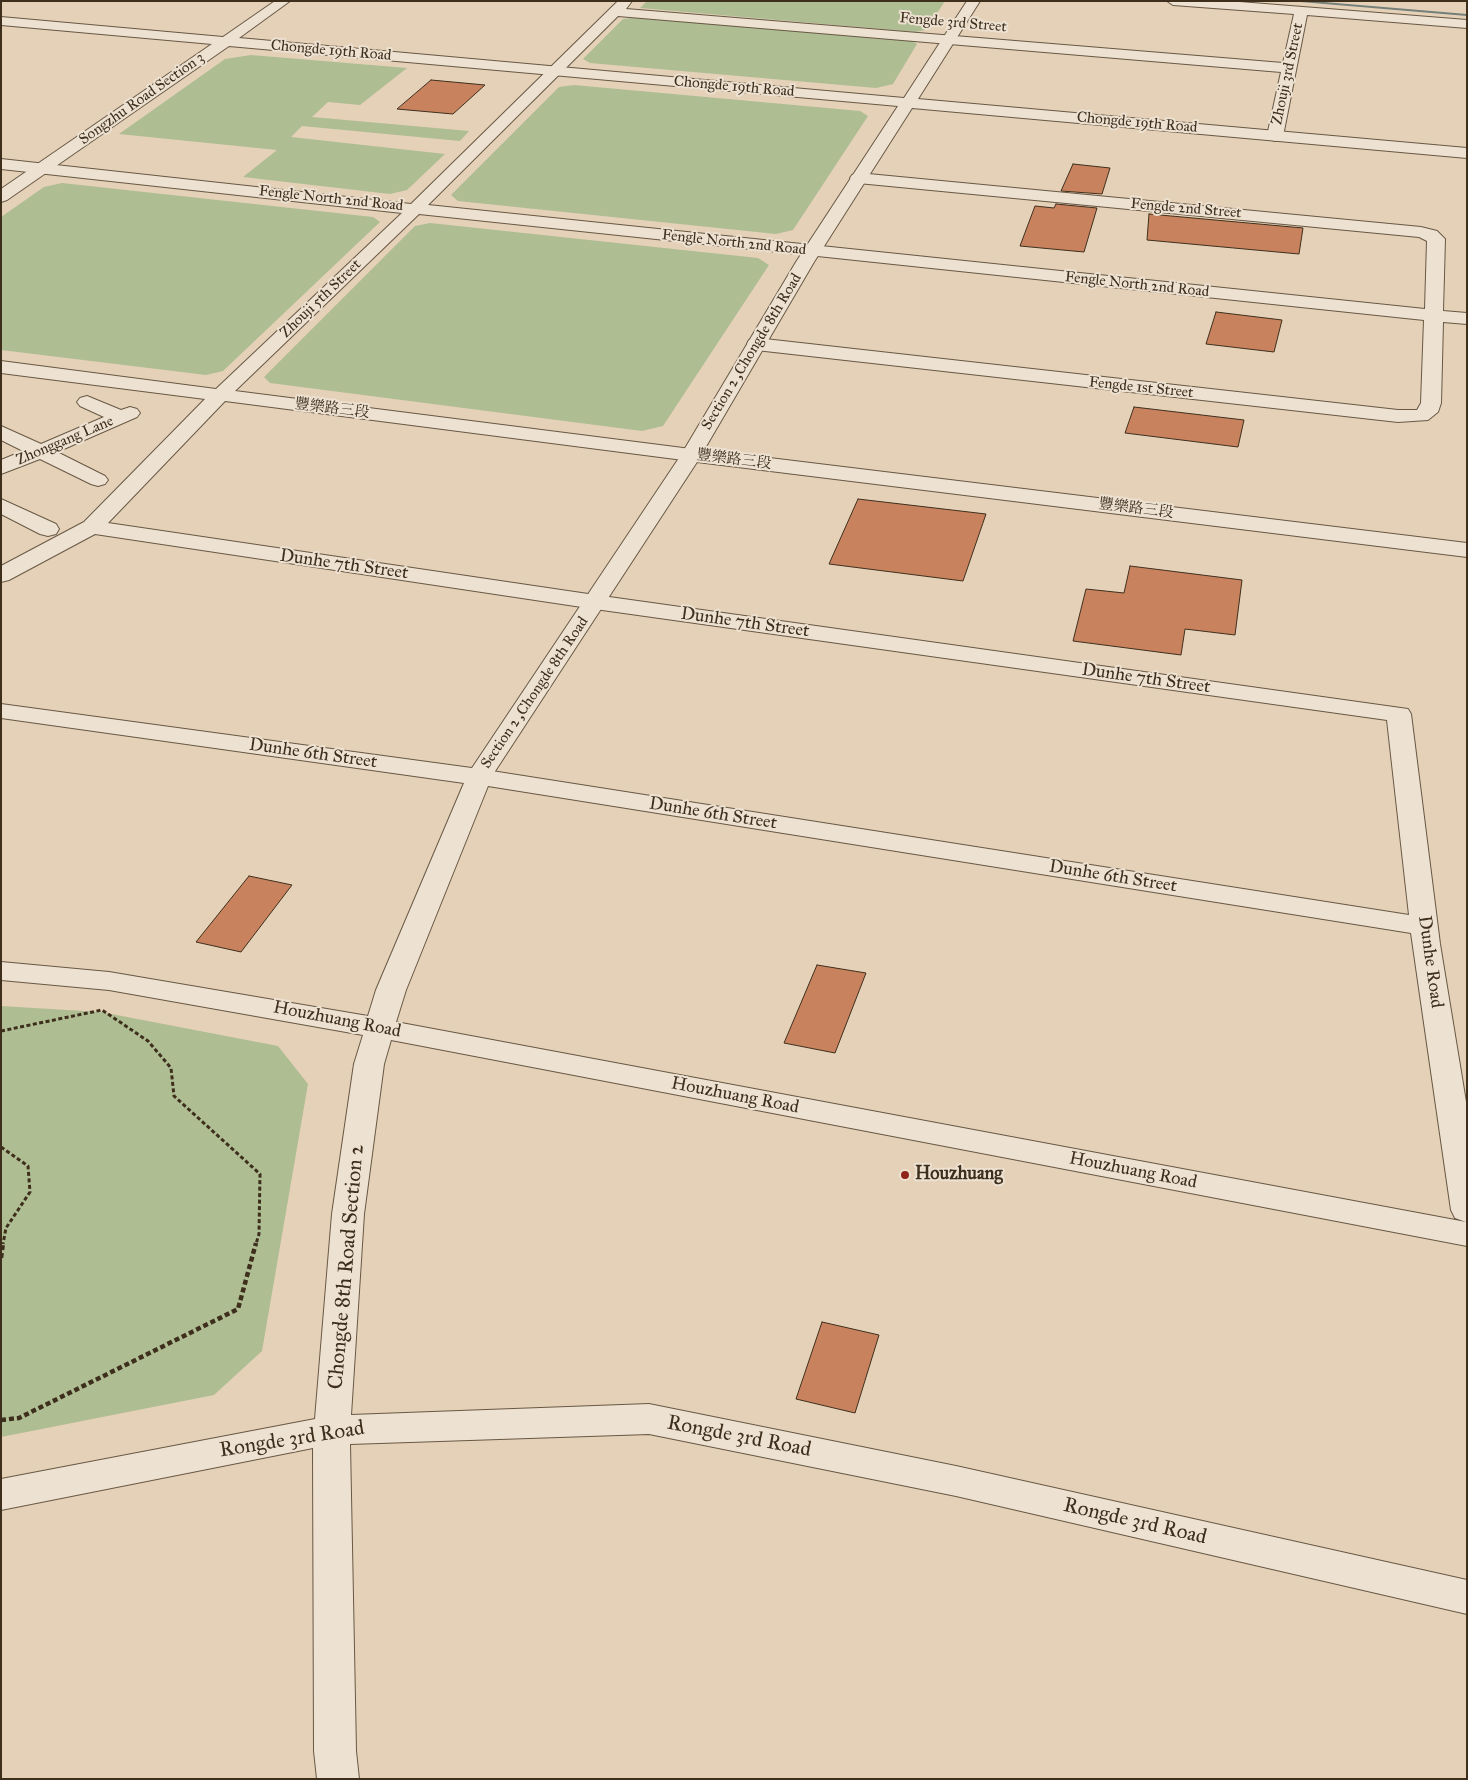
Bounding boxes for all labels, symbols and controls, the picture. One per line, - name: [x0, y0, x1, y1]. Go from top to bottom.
- street label: Fengde 3rd Street: [899, 9, 1007, 37]
- street label: Zhouji 3rd Street: [1268, 21, 1308, 127]
- street label: Chongde 19th Road: [270, 37, 392, 65]
- street label: Songzhu Road Section 3: [76, 49, 208, 149]
- street label: Chongde 19th Road: [673, 73, 795, 101]
- street label: Chongde 19th Road: [1076, 109, 1198, 137]
- street label: Fengle North 2nd Road: [258, 182, 404, 216]
- street label: Fengde 2nd Street: [1130, 195, 1242, 223]
- street label: Fengle North 2nd Road: [661, 226, 807, 260]
- street label: Zhouji 5th Street: [277, 256, 365, 342]
- street label: Fengle North 2nd Road: [1064, 268, 1210, 302]
- street label: Section 2 ,Chongde 8th Road: [698, 271, 806, 433]
- street label: Fengde 1st Street: [1088, 374, 1194, 402]
- street label: 豐樂路三段: [294, 395, 370, 423]
- street label: Zhonggang Lane: [14, 412, 116, 470]
- street label: 豐樂路三段: [696, 446, 772, 474]
- street label: 豐樂路三段: [1098, 495, 1174, 523]
- street label: Dunhe 7th Street: [278, 545, 410, 585]
- street label: Dunhe 7th Street: [679, 603, 811, 643]
- street label: Section 2 ,Chongde 8th Road: [477, 614, 593, 772]
- street label: Dunhe 7th Street: [1080, 659, 1212, 699]
- street label: Dunhe 6th Street: [248, 734, 378, 774]
- street label: Dunhe 6th Street: [648, 793, 778, 835]
- street label: Dunhe 6th Street: [1048, 856, 1178, 898]
- street label: Dunhe Road: [1413, 914, 1447, 1010]
- street label: Houzhuang Road: [271, 997, 403, 1043]
- street label: Houzhuang Road: [669, 1073, 801, 1119]
- street label: Chongde 8th Road Section 2: [324, 1144, 370, 1390]
- street label: Houzhuang Road: [1067, 1148, 1199, 1194]
- place label: Houzhuang: [915, 1164, 1003, 1186]
- marker: Houzhuang: [899, 1169, 911, 1181]
- street label: Rongde 3rd Road: [665, 1411, 813, 1463]
- street label: Rongde 3rd Road: [218, 1416, 366, 1464]
- street label: Rongde 3rd Road: [1061, 1493, 1209, 1551]

